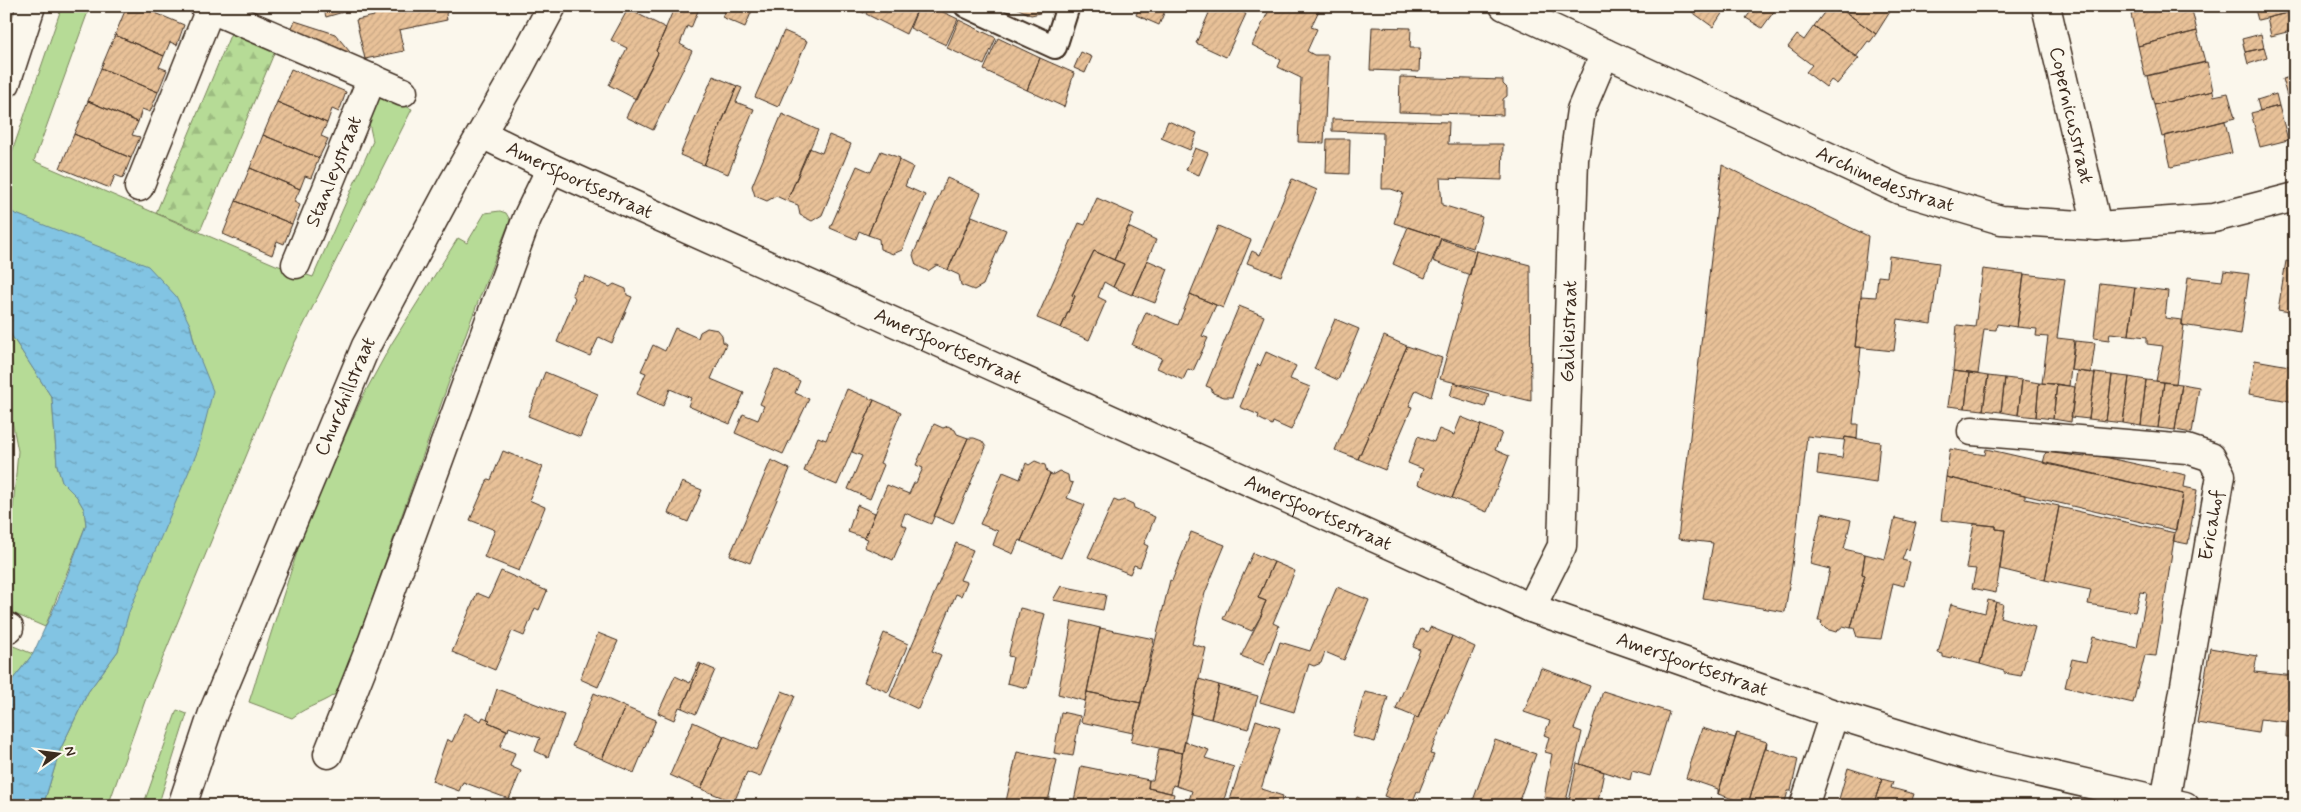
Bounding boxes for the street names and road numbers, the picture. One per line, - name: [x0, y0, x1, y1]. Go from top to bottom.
- street label: Copernicusstraat: [2042, 44, 2100, 186]
- street label: Stanleystraat: [299, 112, 369, 231]
- street label: Amersfoortsestraat: [502, 134, 657, 226]
- street label: Archimedesstraat: [1812, 139, 1957, 219]
- street label: Galileistraat: [1554, 280, 1584, 383]
- street label: Amersfoortsestraat: [870, 301, 1026, 391]
- street label: Churchillstraat: [308, 332, 382, 460]
- street label: Amersfoortsestraat: [1240, 468, 1396, 557]
- street label: Ericahof: [2192, 487, 2232, 563]
- street label: Amersfoortsestraat: [1613, 625, 1772, 703]

